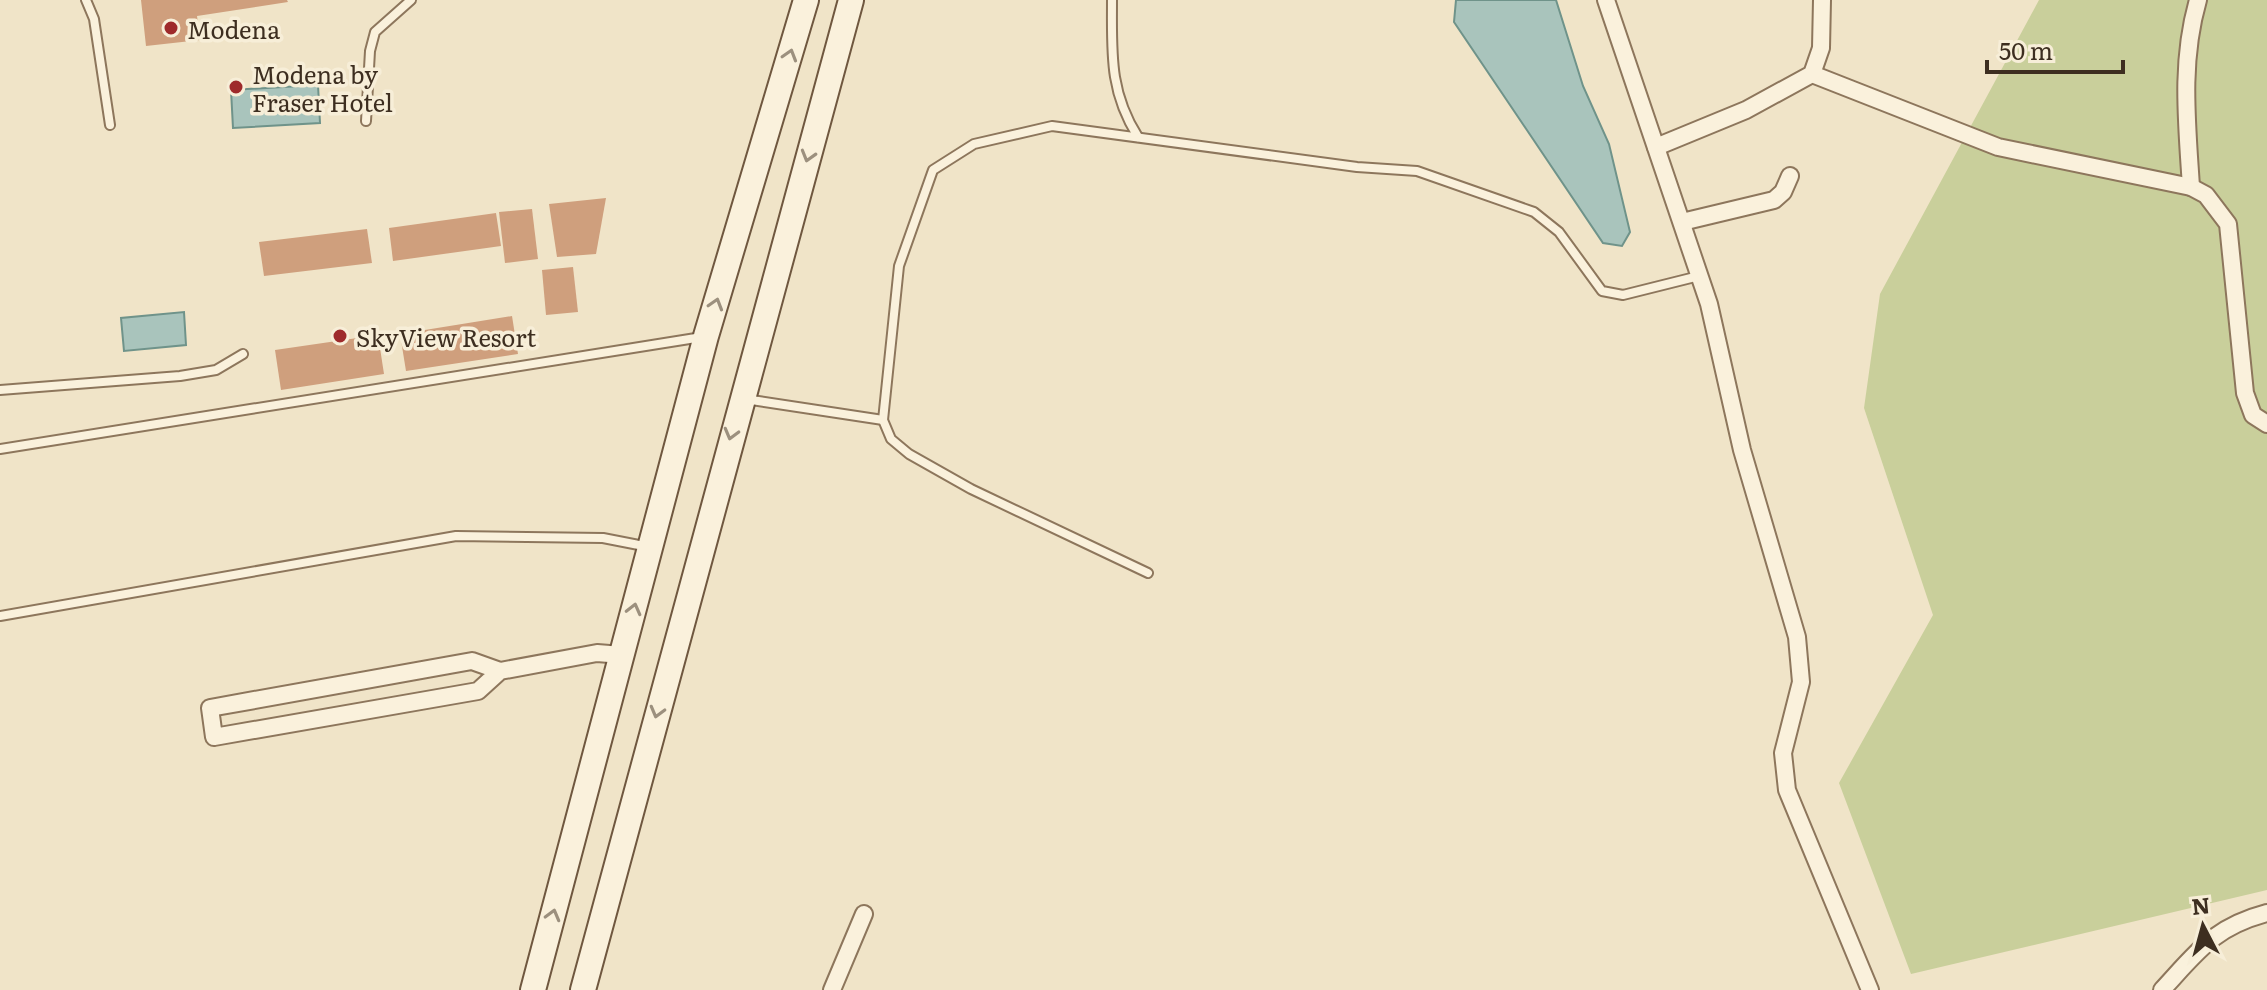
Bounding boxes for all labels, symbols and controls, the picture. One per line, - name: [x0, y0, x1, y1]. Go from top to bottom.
- place label: Modena: [187, 11, 280, 46]
- marker: Modena: [162, 19, 180, 37]
- scale bar: [1987, 24, 2123, 74]
- text: 50 m: [1999, 32, 2053, 67]
- one-way arrow: [781, 48, 797, 62]
- place label: Modena by Fraser Hotel: [252, 56, 393, 119]
- marker: Modena by Fraser Hotel: [227, 78, 245, 96]
- one-way arrow: [800, 149, 817, 163]
- one-way arrow: [707, 297, 723, 311]
- place label: SkyView Resort: [356, 319, 536, 354]
- marker: SkyView Resort: [331, 327, 349, 345]
- one-way arrow: [723, 426, 740, 440]
- one-way arrow: [624, 603, 641, 617]
- one-way arrow: [649, 705, 666, 718]
- north arrow: [2163, 886, 2243, 966]
- text: N: [2190, 887, 2212, 922]
- one-way arrow: [544, 908, 560, 922]

